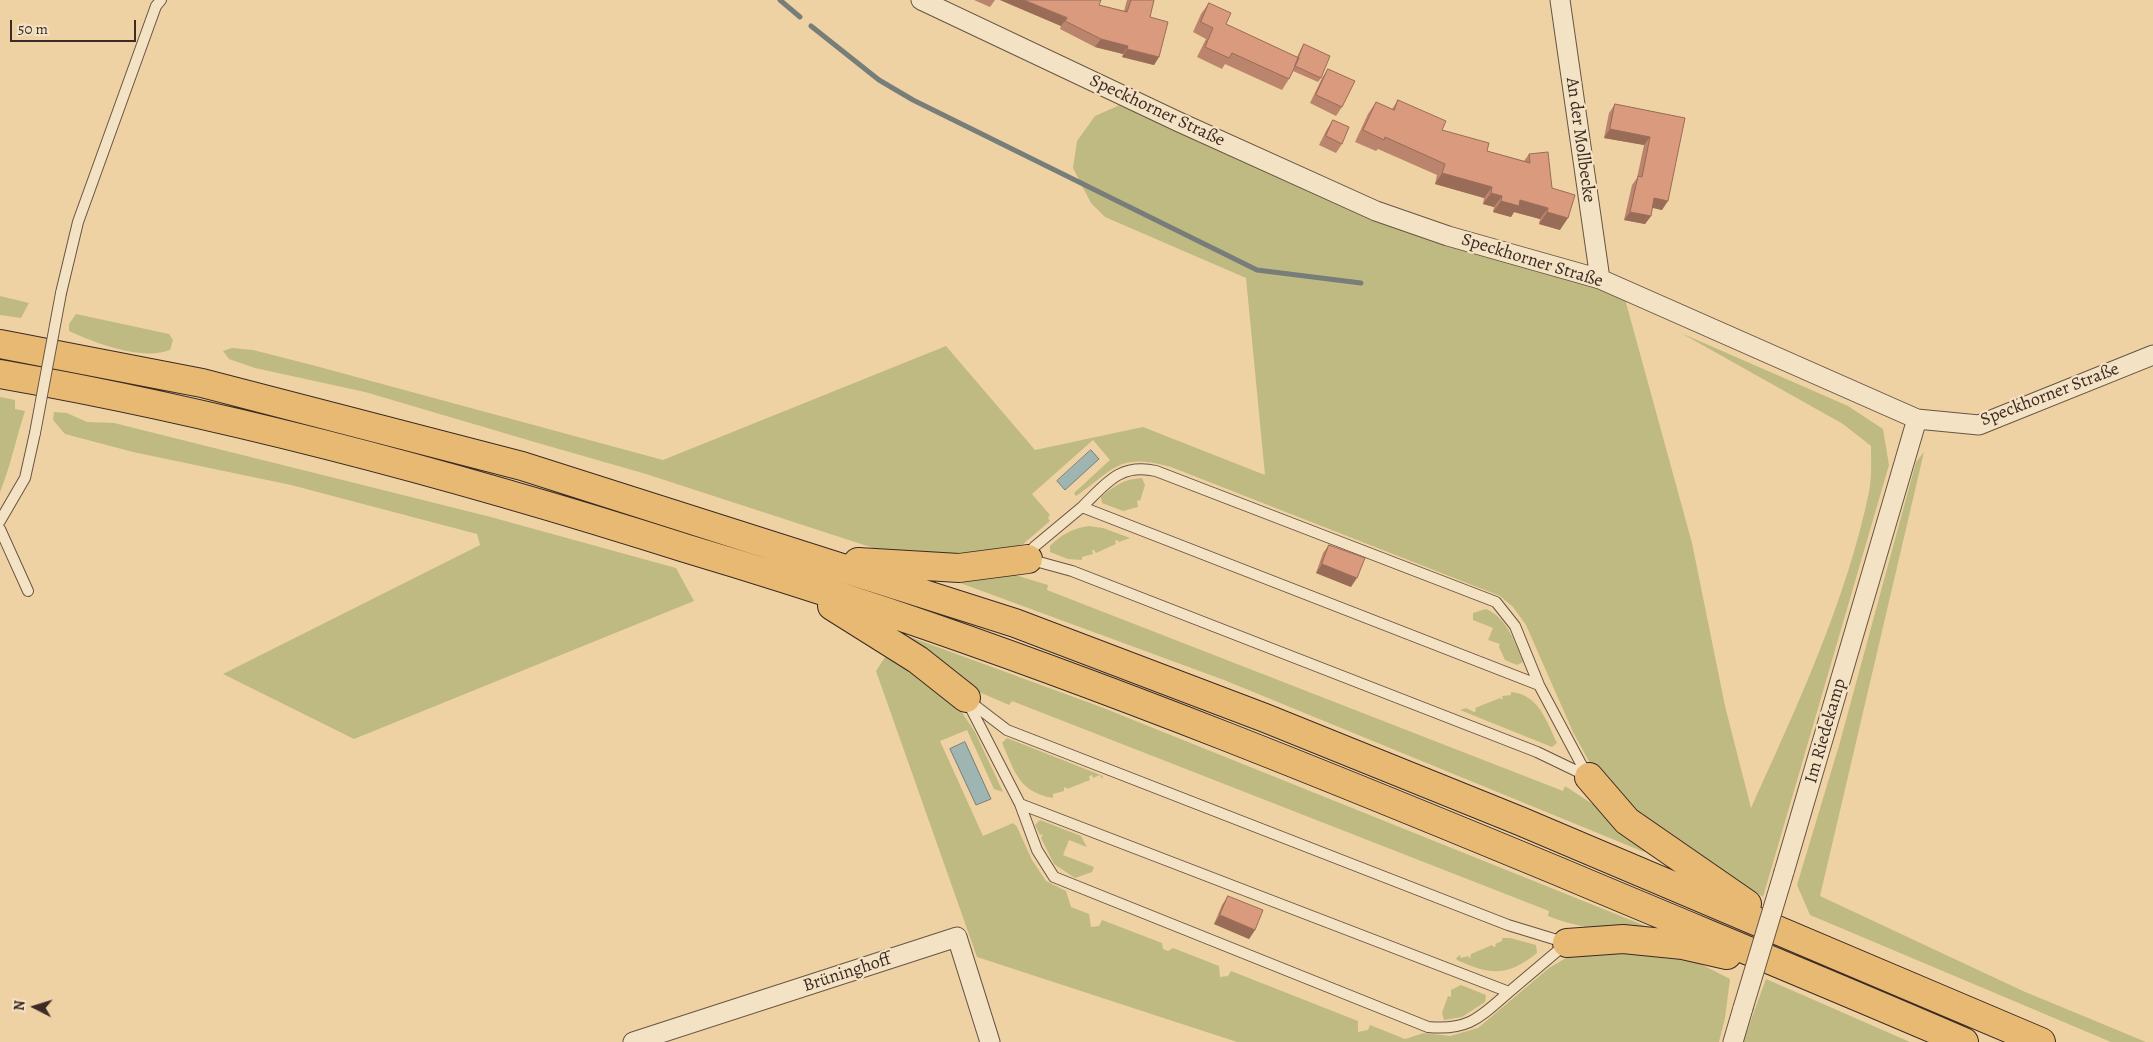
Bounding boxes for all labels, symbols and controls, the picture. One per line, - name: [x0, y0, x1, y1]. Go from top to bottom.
- scale bar: [12, 10, 139, 42]
- text: 50 m: [18, 19, 48, 39]
- street label: Speckhorner Straße: [1086, 70, 1228, 152]
- street label: An der Mollbecke: [1561, 76, 1599, 204]
- street label: Speckhorner Straße: [1459, 229, 1605, 293]
- street label: Speckhorner Straße: [1978, 359, 2122, 431]
- street label: Im Riedekamp: [1801, 676, 1851, 786]
- street label: Brüninghoff: [800, 949, 894, 997]
- north arrow: [10, 982, 60, 1032]
- text: N: [10, 1000, 29, 1012]

